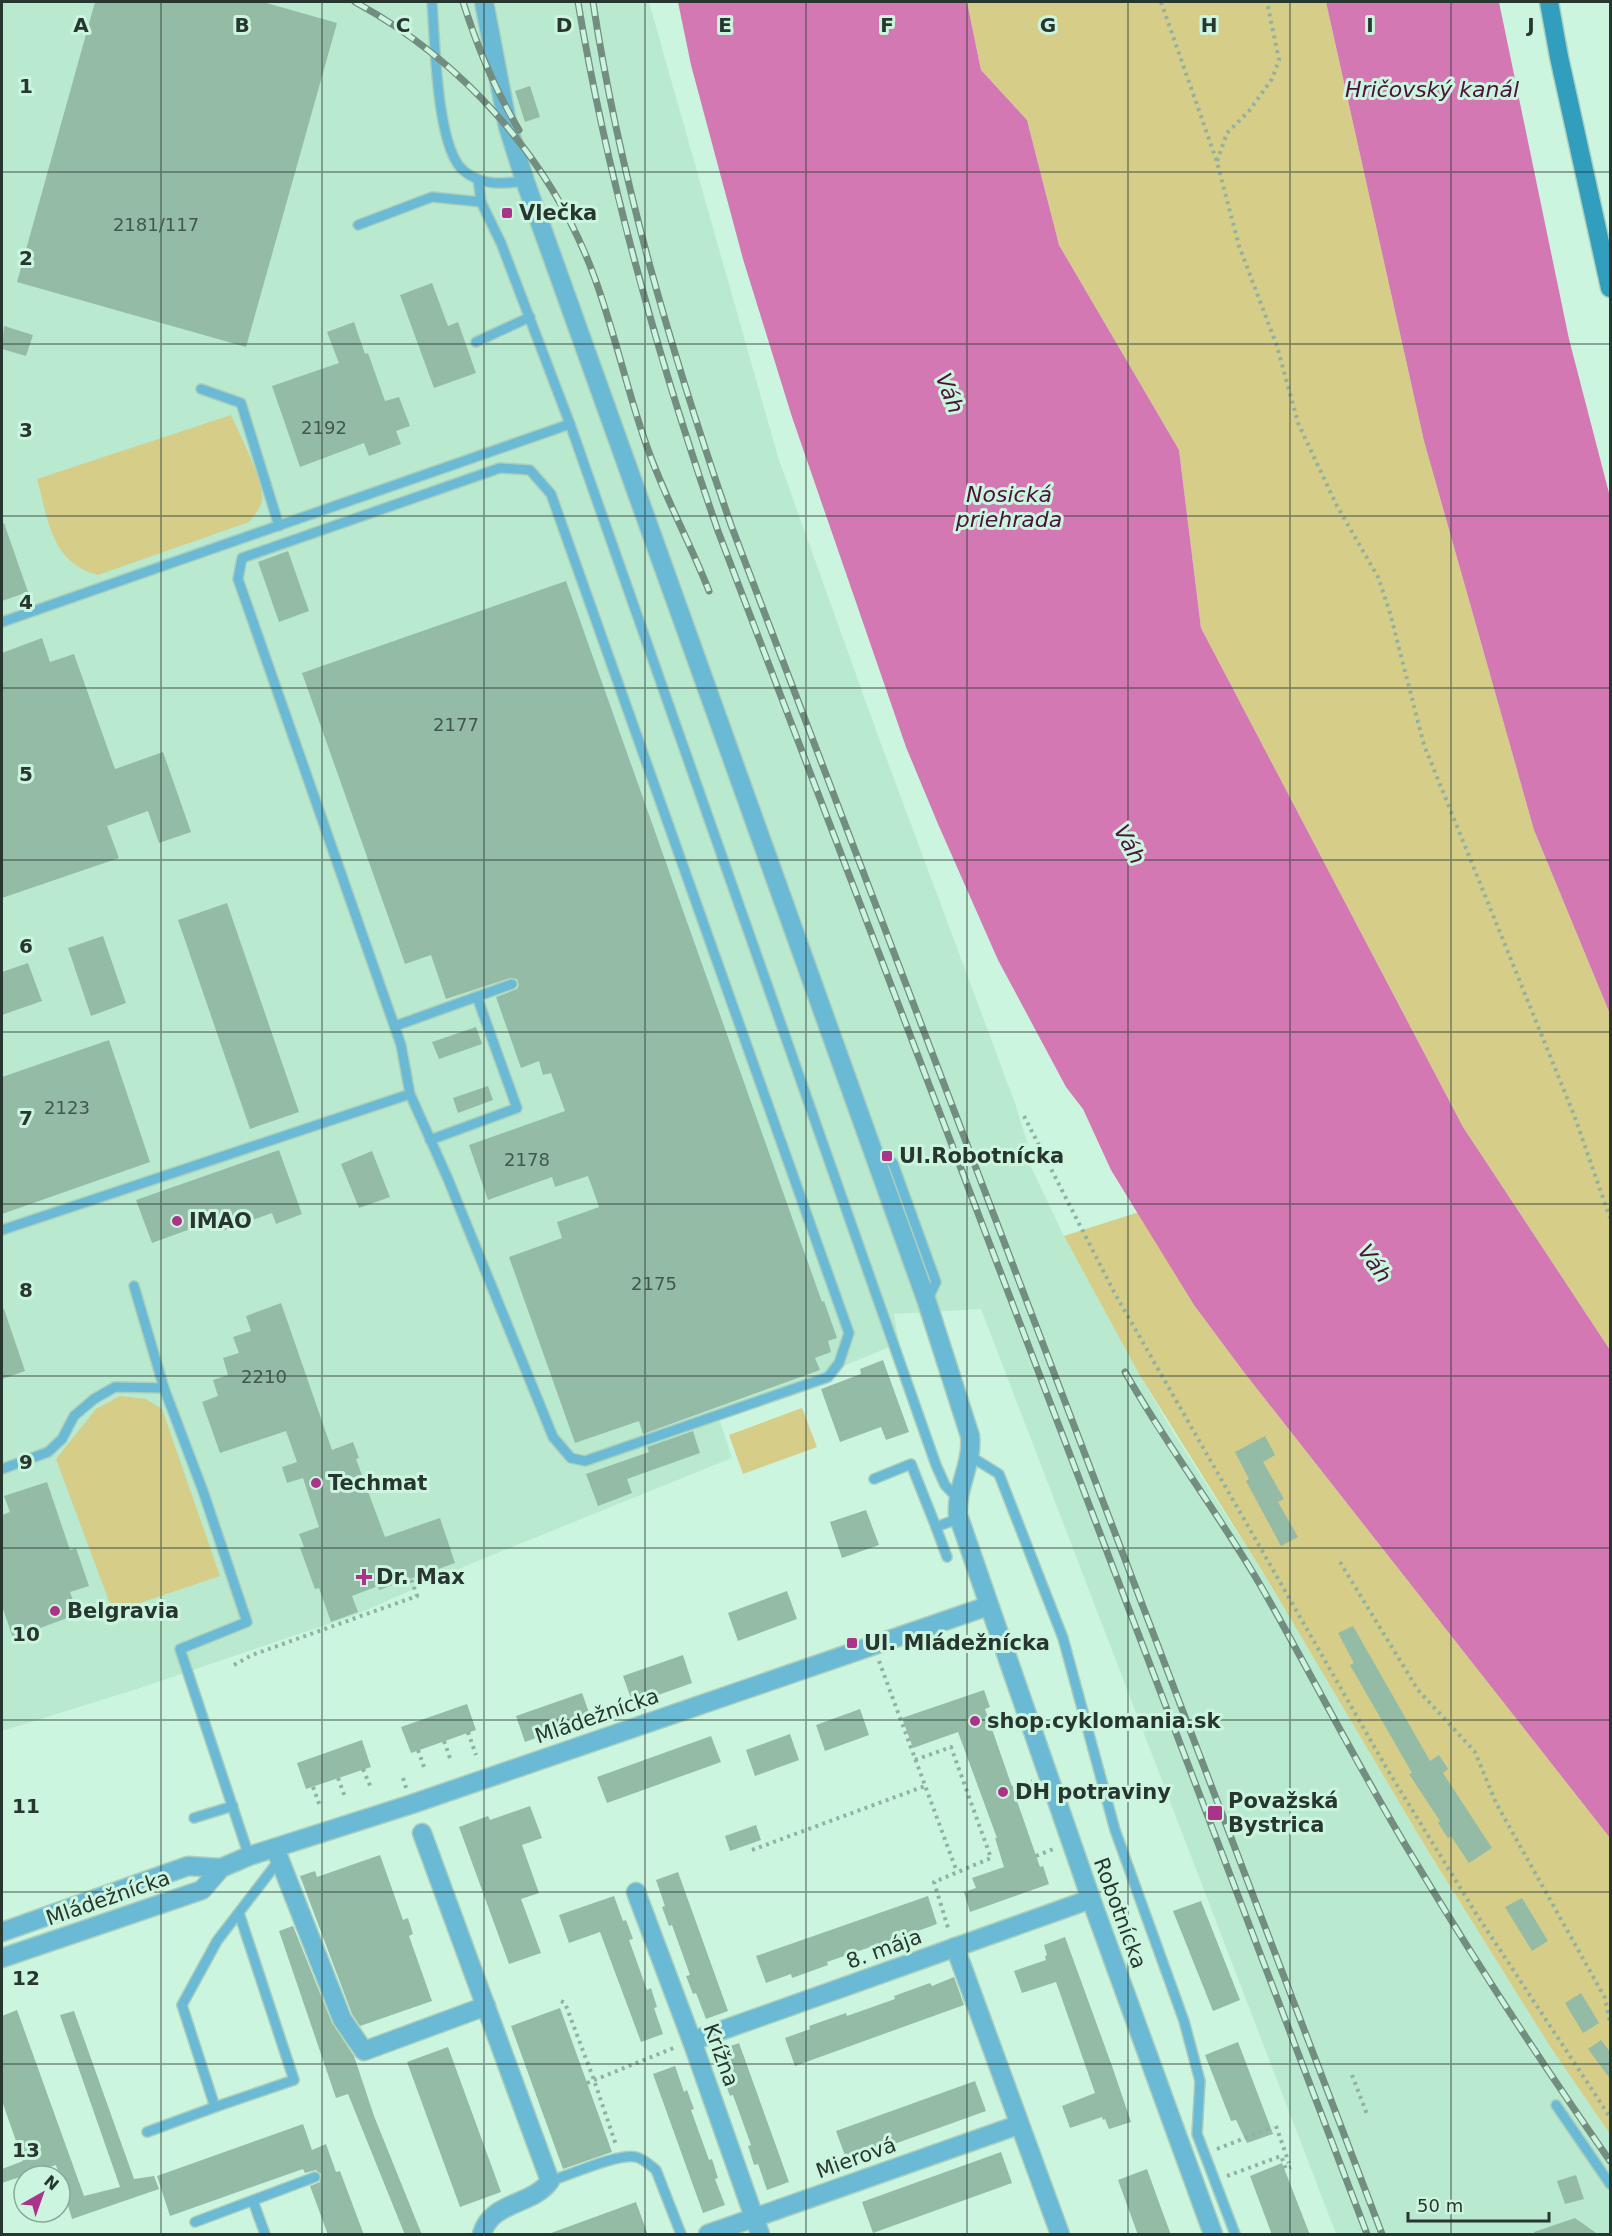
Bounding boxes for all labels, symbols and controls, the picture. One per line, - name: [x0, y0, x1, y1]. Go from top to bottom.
- text: A: [73, 13, 89, 37]
- text: B: [234, 13, 250, 37]
- text: C: [396, 13, 410, 37]
- text: D: [556, 13, 572, 37]
- text: E: [718, 13, 732, 37]
- text: F: [880, 13, 894, 37]
- text: G: [1040, 13, 1056, 37]
- text: H: [1201, 13, 1217, 37]
- text: I: [1366, 13, 1374, 37]
- text: J: [1525, 13, 1535, 37]
- text: 1: [19, 74, 33, 98]
- water label: Hričovský kanál: [1345, 77, 1519, 102]
- place label: Vlečka: [519, 201, 597, 225]
- marker: Vlečka: [500, 206, 514, 220]
- house number: 2181/117: [113, 214, 199, 235]
- text: 2: [19, 246, 33, 270]
- water label: Váh: [931, 370, 969, 417]
- house number: 2192: [301, 417, 347, 438]
- text: 3: [19, 418, 33, 442]
- water label: Nosická priehrada: [955, 482, 1062, 532]
- text: 4: [19, 590, 33, 614]
- house number: 2177: [433, 714, 479, 735]
- text: 5: [19, 762, 33, 786]
- water label: Váh: [1109, 820, 1150, 868]
- text: 6: [19, 934, 33, 958]
- house number: 2123: [44, 1097, 90, 1118]
- text: 7: [19, 1106, 33, 1130]
- place label: Ul.Robotnícka: [899, 1144, 1064, 1168]
- house number: 2178: [504, 1149, 550, 1170]
- marker: Ul.Robotnícka: [880, 1149, 894, 1163]
- place label: IMAO: [189, 1209, 252, 1233]
- marker: IMAO: [170, 1214, 184, 1228]
- water label: Váh: [1353, 1239, 1397, 1287]
- house number: 2175: [631, 1273, 677, 1294]
- text: 8: [19, 1278, 33, 1302]
- house number: 2210: [241, 1366, 287, 1387]
- text: 9: [19, 1450, 33, 1474]
- place label: Techmat: [328, 1471, 427, 1495]
- marker: Techmat: [309, 1476, 323, 1490]
- place label: Dr. Max: [376, 1565, 465, 1589]
- marker: Dr. Max: [357, 1570, 371, 1584]
- place label: Belgravia: [67, 1599, 179, 1623]
- marker: Belgravia: [48, 1604, 62, 1618]
- text: 10: [12, 1622, 40, 1646]
- place label: Ul. Mládežnícka: [864, 1631, 1050, 1655]
- marker: Ul. Mládežnícka: [845, 1636, 859, 1650]
- street label: Mládežnícka: [532, 1684, 662, 1748]
- place label: shop.cyklomania.sk: [987, 1709, 1221, 1733]
- marker: shop.cyklomania.sk: [968, 1714, 982, 1728]
- place label: DH potraviny: [1015, 1780, 1171, 1804]
- marker: DH potraviny: [996, 1785, 1010, 1799]
- place label: Považská Bystrica: [1228, 1789, 1339, 1837]
- text: 11: [12, 1794, 40, 1818]
- marker: Považská Bystrica: [1206, 1804, 1224, 1822]
- street label: Robotnícka: [1089, 1854, 1151, 1972]
- street label: Mládežnícka: [43, 1866, 173, 1930]
- street label: 8. mája: [843, 1924, 925, 1974]
- text: 12: [12, 1966, 40, 1990]
- street label: Krížna: [699, 2020, 743, 2090]
- street label: Mierová: [813, 2132, 899, 2184]
- text: 13: [12, 2138, 40, 2162]
- north arrow: [12, 2164, 72, 2224]
- text: N: [40, 2171, 63, 2194]
- scale bar: [1408, 2185, 1549, 2223]
- text: 50 m: [1417, 2195, 1463, 2216]

